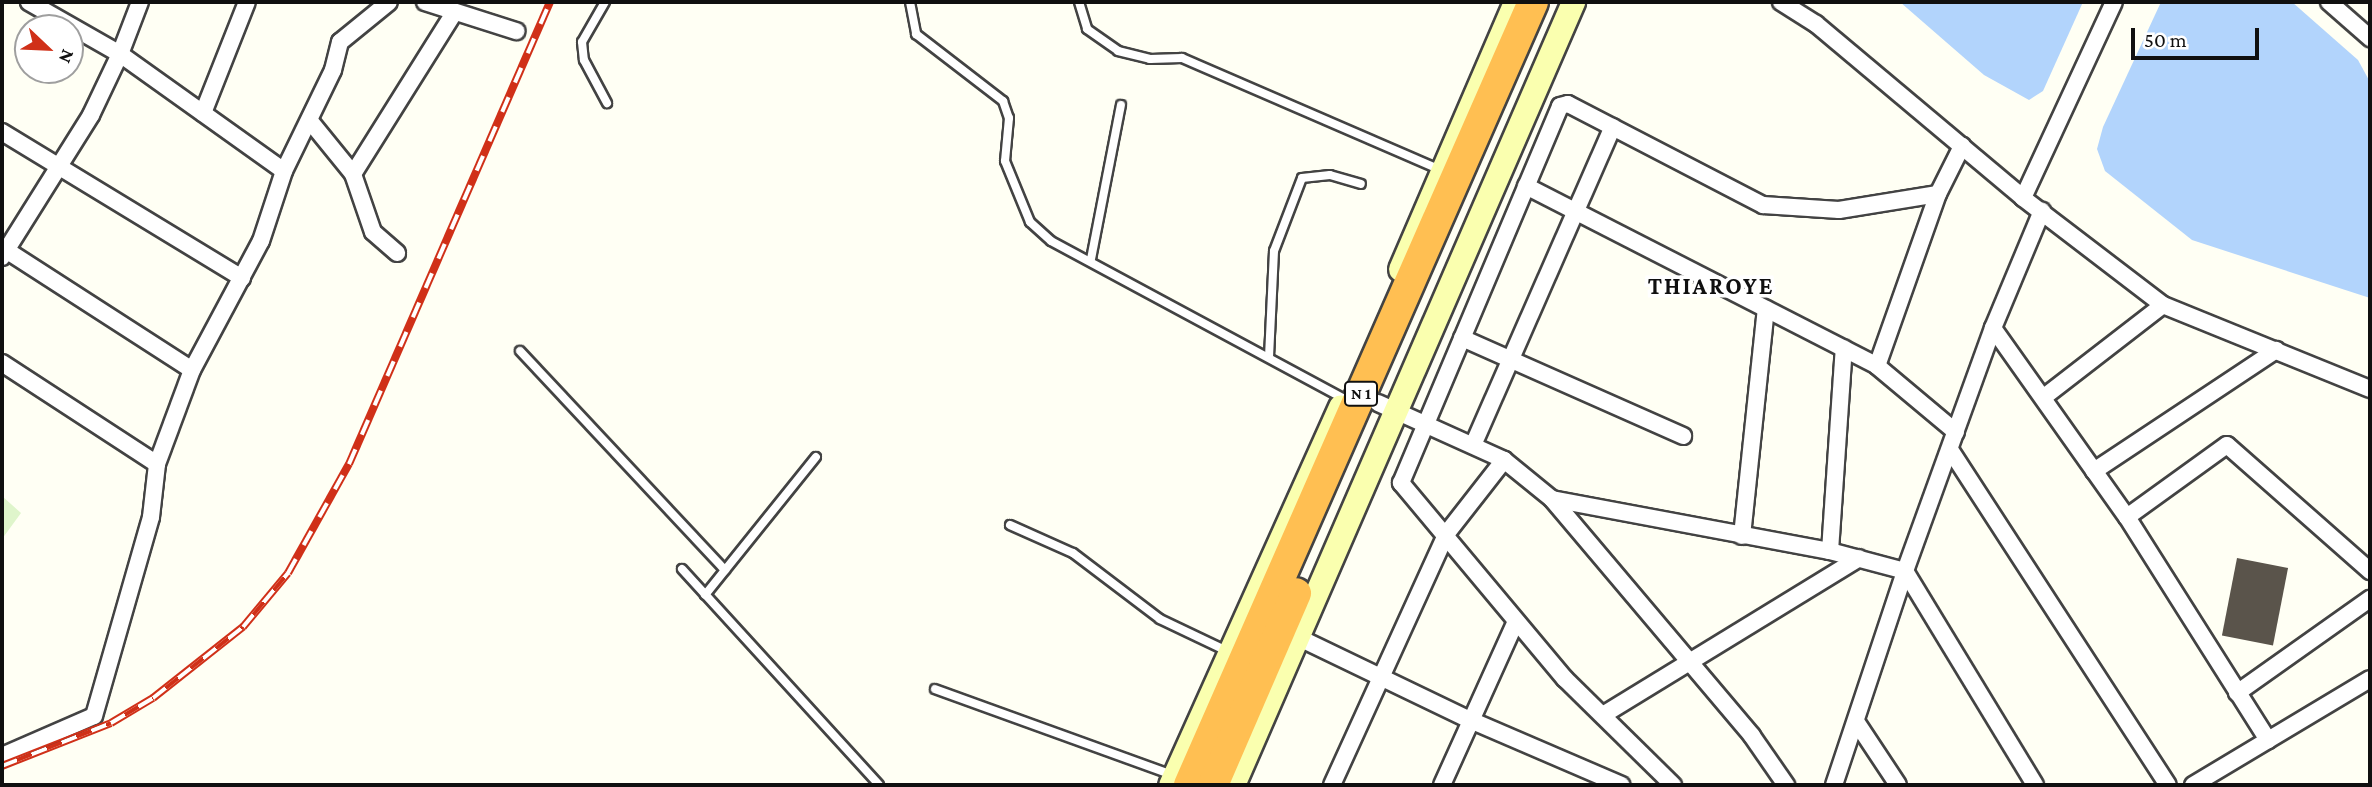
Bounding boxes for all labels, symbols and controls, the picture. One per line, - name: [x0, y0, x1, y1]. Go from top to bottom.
- north arrow: [14, 14, 84, 84]
- scale bar: [2134, 14, 2262, 58]
- text: 50 m: [2144, 28, 2187, 52]
- text: N: [55, 47, 79, 67]
- district label: THIAROYE: [1649, 272, 1773, 300]
- road number: N 1: [1344, 382, 1378, 406]

